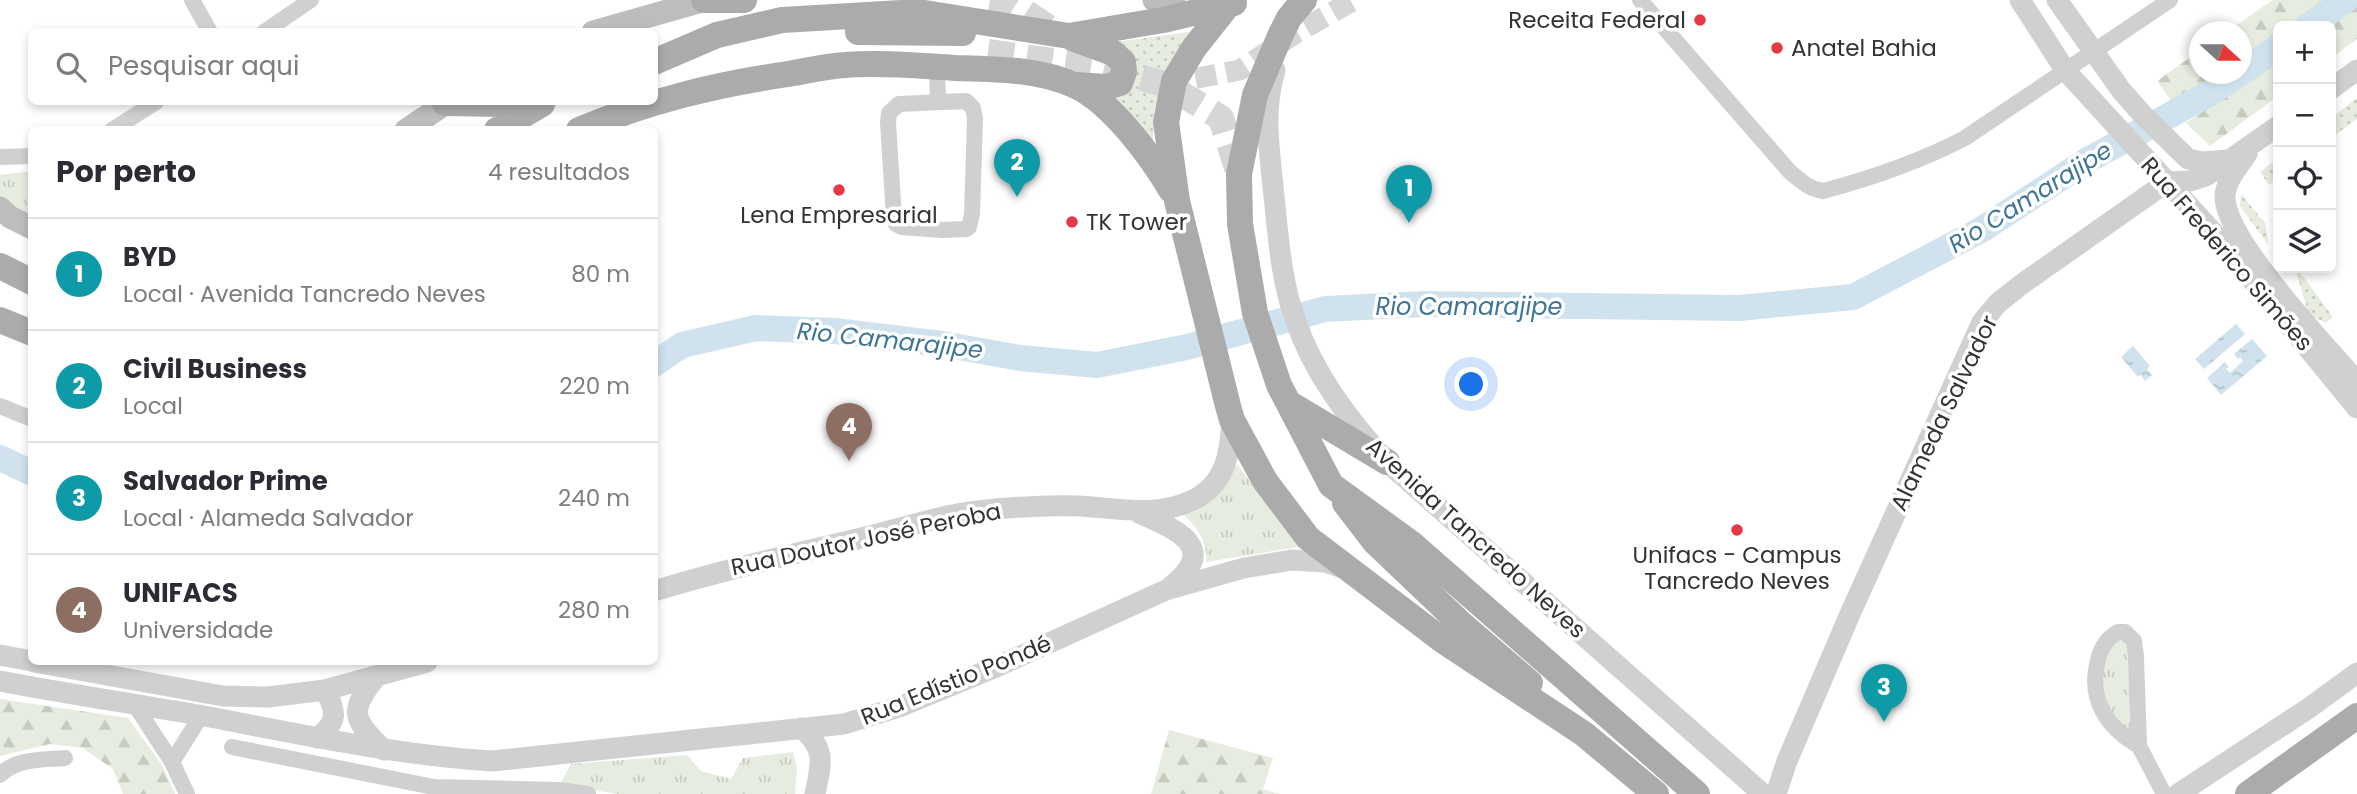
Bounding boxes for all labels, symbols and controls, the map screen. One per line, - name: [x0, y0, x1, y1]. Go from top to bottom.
- place label: Receita Federal: [1508, 4, 1686, 36]
- marker: Receita Federal: [1692, 12, 1708, 28]
- north arrow: [2189, 21, 2252, 84]
- map controls: [2273, 21, 2336, 273]
- button: +: [2273, 21, 2336, 84]
- search box: [28, 28, 658, 105]
- place label: Anatel Bahia: [1791, 32, 1937, 64]
- marker: Anatel Bahia: [1769, 40, 1785, 56]
- icon: search: [52, 48, 90, 86]
- text: Pesquisar aqui: [108, 48, 299, 84]
- button: −: [2273, 84, 2336, 147]
- water label: Rio Camarajipe: [1942, 133, 2118, 260]
- pin: 2: [994, 139, 1040, 197]
- button: locate: [2273, 147, 2336, 210]
- text: Por perto: [56, 150, 196, 193]
- street label: Rua Frederico Simões: [2134, 150, 2320, 358]
- text: 4 resultados: [488, 156, 630, 188]
- pin: 1: [1386, 165, 1432, 223]
- marker: Lena Empresarial: [831, 182, 847, 198]
- place label: Lena Empresarial: [740, 199, 938, 231]
- place label: TK Tower: [1086, 206, 1187, 238]
- button: layers: [2273, 210, 2336, 273]
- marker: TK Tower: [1064, 214, 1080, 230]
- text: BYD: [123, 239, 176, 275]
- text: 1: [75, 258, 83, 290]
- text: 80 m: [571, 258, 630, 290]
- text: Local · Avenida Tancredo Neves: [123, 278, 486, 310]
- water label: Rio Camarajipe: [1376, 290, 1563, 323]
- street label: Alameda Salvador: [1883, 310, 2005, 516]
- water label: Rio Camarajipe: [795, 314, 985, 366]
- text: Civil Business: [123, 351, 307, 387]
- your location: [1454, 367, 1488, 401]
- text: 2: [72, 370, 86, 402]
- text: 220 m: [559, 370, 630, 402]
- text: Local: [123, 390, 183, 422]
- pin: 4: [826, 403, 872, 461]
- street label: Avenida Tancredo Neves: [1359, 430, 1593, 646]
- text: Salvador Prime: [123, 463, 328, 499]
- text: 3: [72, 482, 86, 514]
- text: 240 m: [558, 482, 630, 514]
- street label: Rua Doutor José Peroba: [728, 495, 1004, 583]
- text: Local · Alameda Salvador: [123, 502, 414, 534]
- marker: Unifacs - Campus Tancredo Neves: [1729, 522, 1745, 538]
- place label: Unifacs - Campus Tancredo Neves: [1632, 539, 1842, 597]
- text: UNIFACS: [123, 575, 238, 611]
- text: 4: [71, 594, 87, 626]
- text: 280 m: [558, 594, 630, 626]
- text: Universidade: [123, 614, 273, 646]
- street label: Rua Edístio Pondé: [856, 627, 1056, 733]
- pin: 3: [1861, 664, 1907, 722]

